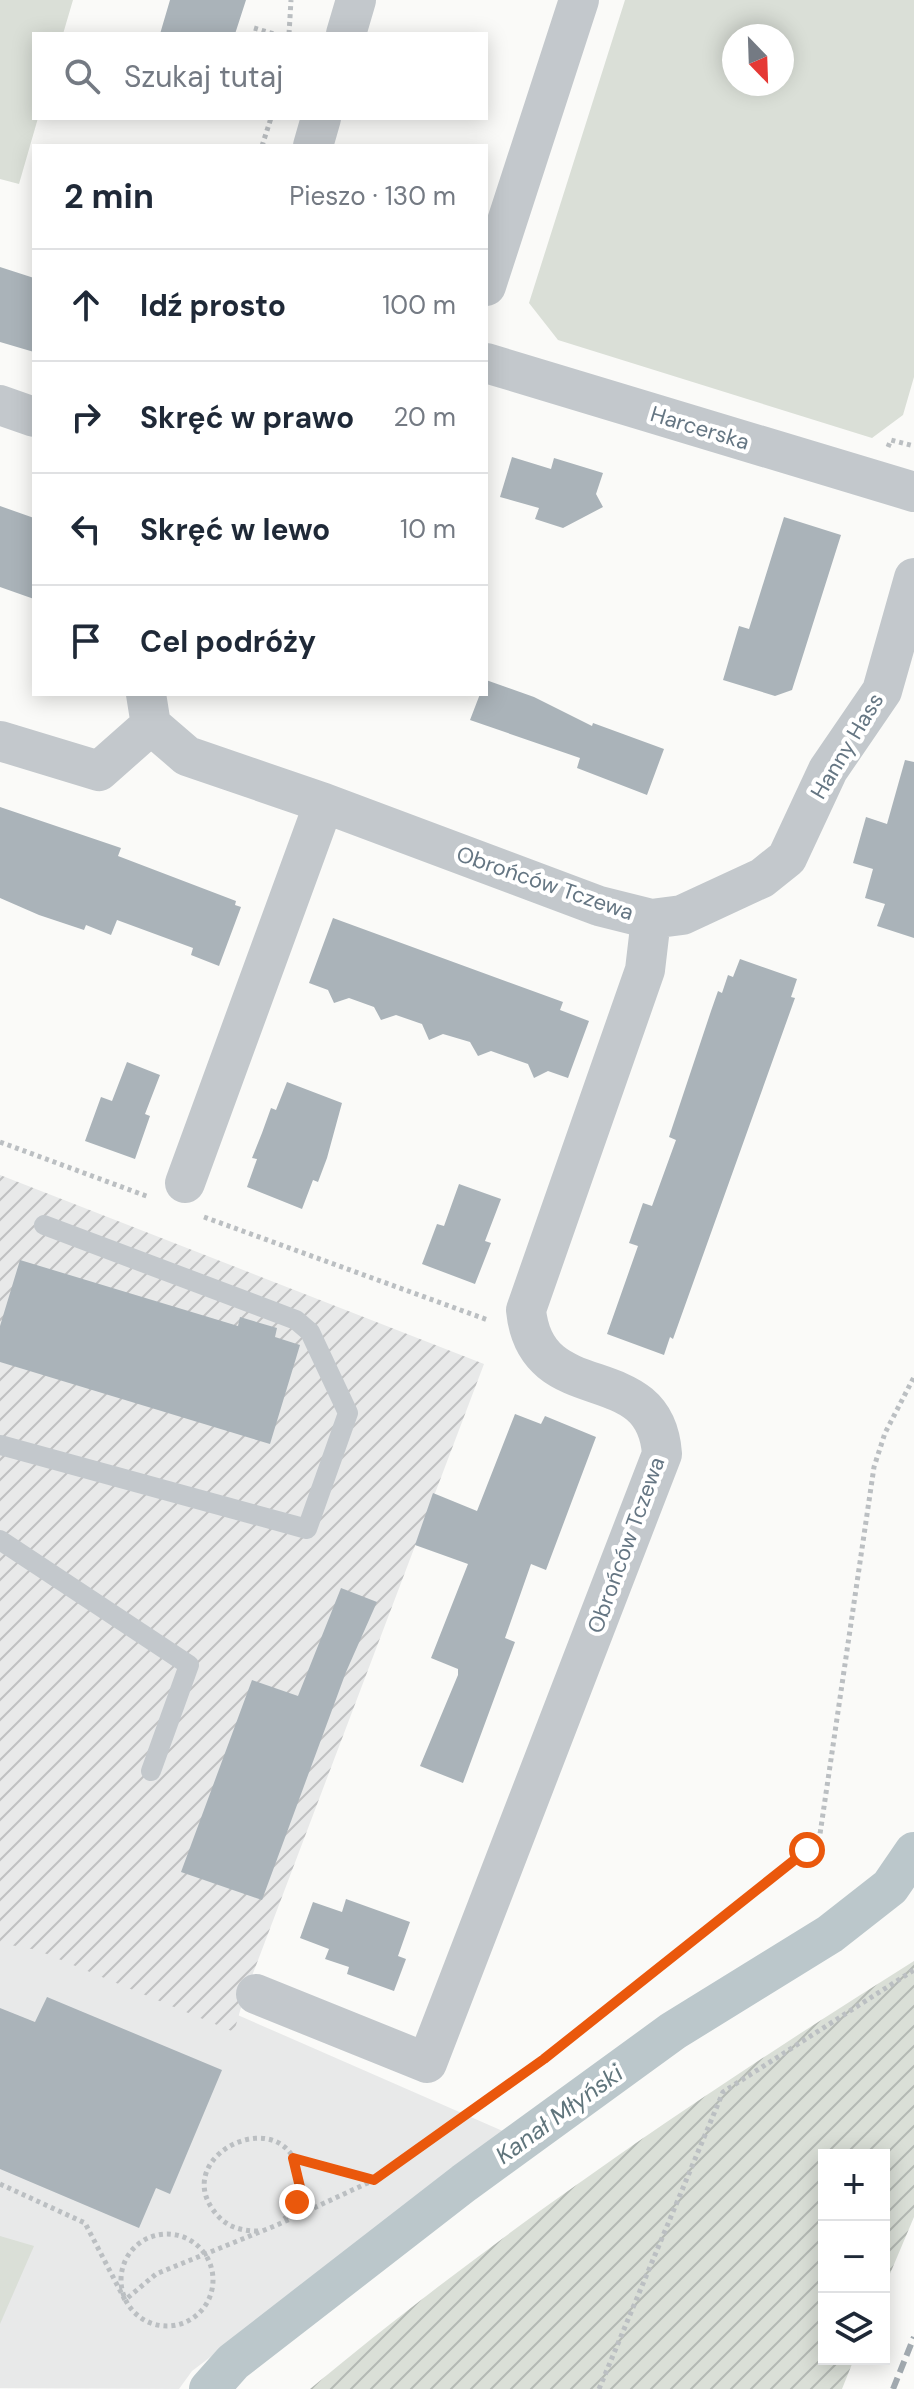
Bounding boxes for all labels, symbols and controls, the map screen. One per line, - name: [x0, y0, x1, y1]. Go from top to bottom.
- north arrow: [722, 24, 794, 96]
- search box: [32, 32, 488, 120]
- icon: search: [60, 54, 104, 98]
- text: Szukaj tutaj: [124, 57, 283, 96]
- text: 2 min: [64, 174, 154, 219]
- text: Pieszo · 130 m: [289, 179, 456, 213]
- icon: ahead: [64, 283, 108, 327]
- text: Idź prosto: [140, 286, 286, 325]
- text: 100 m: [382, 288, 456, 322]
- icon: right: [64, 395, 108, 439]
- text: Skręć w prawo: [140, 398, 354, 437]
- street label: Harcerska: [647, 399, 753, 457]
- text: 20 m: [393, 400, 456, 434]
- icon: left: [64, 507, 108, 551]
- text: Skręć w lewo: [140, 510, 330, 549]
- text: 10 m: [400, 512, 456, 546]
- icon: arrive: [64, 619, 108, 663]
- text: Cel podróży: [140, 622, 316, 661]
- street label: Hanny Hass: [804, 688, 890, 804]
- street label: Obrońców Tczewa: [453, 839, 637, 927]
- street label: Obrońców Tczewa: [581, 1453, 671, 1637]
- route start: [789, 1832, 825, 1868]
- water label: Kanał Młyński: [489, 2057, 630, 2171]
- map controls: [818, 2149, 890, 2365]
- button: +: [818, 2149, 890, 2221]
- route end: [279, 2184, 315, 2220]
- button: −: [818, 2221, 890, 2293]
- button: layers: [818, 2293, 890, 2365]

